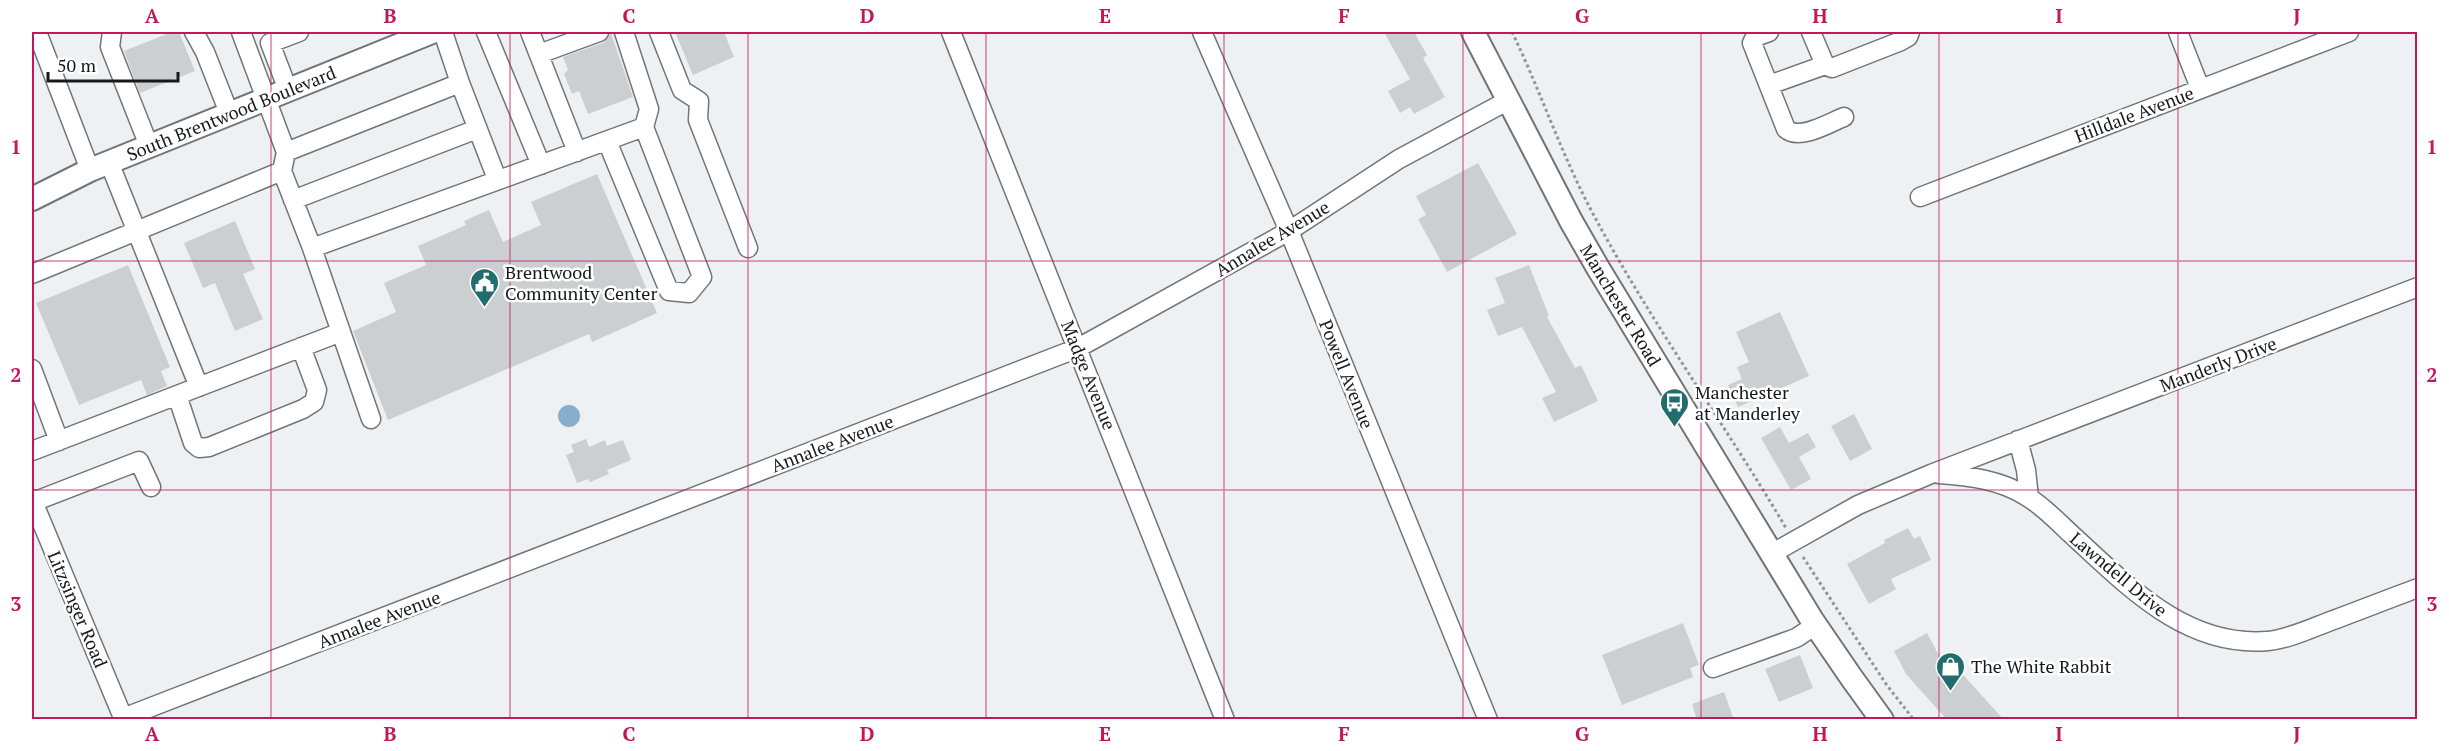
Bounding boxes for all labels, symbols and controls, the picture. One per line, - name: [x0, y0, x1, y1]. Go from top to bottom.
- text: A: [145, 2, 160, 29]
- text: B: [384, 2, 397, 29]
- text: C: [622, 2, 636, 29]
- text: D: [860, 2, 874, 29]
- text: E: [1099, 2, 1111, 29]
- text: F: [1338, 2, 1350, 29]
- text: G: [1575, 2, 1589, 29]
- text: H: [1812, 2, 1828, 29]
- text: I: [2055, 2, 2063, 29]
- text: J: [2293, 2, 2301, 29]
- scale bar: [48, 45, 178, 83]
- text: 50 m: [57, 53, 97, 77]
- street label: South Brentwood Boulevard: [123, 60, 339, 166]
- street label: Hilldale Avenue: [2071, 80, 2197, 148]
- text: 1: [10, 133, 22, 160]
- text: 1: [2426, 133, 2438, 160]
- street label: Annalee Avenue: [1210, 194, 1334, 282]
- street label: Manchester Road: [1575, 240, 1667, 370]
- place label: Brentwood Community Center: [505, 260, 657, 305]
- public building icon: Brentwood Community Center: [468, 266, 500, 308]
- street label: Powell Avenue: [1314, 316, 1380, 432]
- street label: Madge Avenue: [1056, 317, 1122, 433]
- street label: Manderly Drive: [2156, 331, 2280, 397]
- text: 2: [10, 361, 22, 388]
- text: 2: [2426, 361, 2438, 388]
- place label: Manchester at Manderley: [1695, 380, 1801, 425]
- bus stop icon: Manchester at Manderley: [1658, 386, 1690, 428]
- street label: Annalee Avenue: [767, 409, 897, 477]
- street label: Lawndell Drive: [2065, 526, 2173, 622]
- street label: Litzsinger Road: [43, 547, 113, 671]
- street label: Annalee Avenue: [314, 585, 444, 653]
- text: 3: [10, 590, 22, 617]
- text: 3: [2426, 590, 2438, 617]
- shop icon: The White Rabbit: [1934, 650, 1966, 692]
- place label: The White Rabbit: [1971, 654, 2112, 678]
- text: A: [145, 720, 160, 747]
- text: B: [384, 720, 397, 747]
- text: C: [622, 720, 636, 747]
- text: D: [860, 720, 874, 747]
- text: E: [1099, 720, 1111, 747]
- text: F: [1338, 720, 1350, 747]
- text: G: [1575, 720, 1589, 747]
- text: H: [1812, 720, 1828, 747]
- text: I: [2055, 720, 2063, 747]
- text: J: [2293, 720, 2301, 747]

